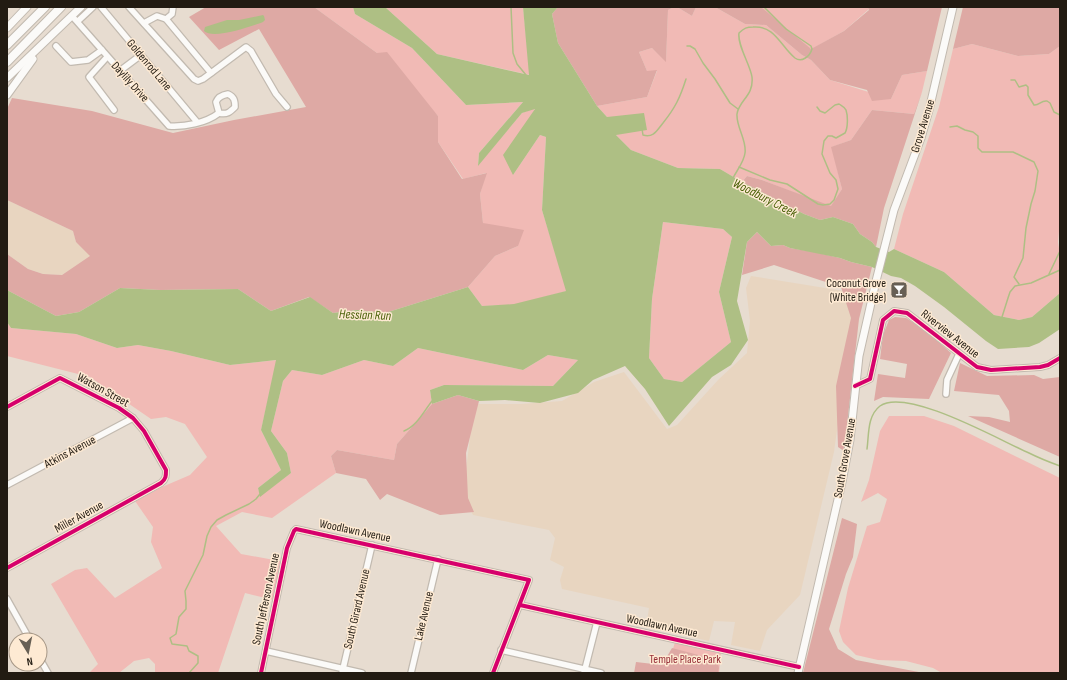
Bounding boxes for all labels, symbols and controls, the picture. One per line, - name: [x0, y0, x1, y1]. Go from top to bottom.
- street label: Goldenrod Lane: [123, 36, 175, 94]
- street label: Daylily Drive: [108, 59, 152, 106]
- street label: Grove Avenue: [908, 97, 938, 154]
- water label: Woodbury Creek: [730, 175, 801, 221]
- place label: Coconut Grove (White Bridge): [826, 276, 886, 305]
- bar icon: Coconut Grove (White Bridge): [889, 280, 909, 300]
- water label: Hessian Run: [339, 306, 392, 324]
- street label: Riverview Avenue: [918, 306, 982, 362]
- street label: Watson Street: [74, 370, 132, 411]
- street label: South Grove Avenue: [831, 417, 859, 499]
- street label: Atkins Avenue: [41, 432, 99, 472]
- street label: Miller Avenue: [52, 497, 106, 536]
- street label: Woodlawn Avenue: [318, 516, 392, 546]
- street label: South Jefferson Avenue: [249, 552, 283, 646]
- street label: South Girard Avenue: [341, 567, 374, 650]
- street label: Lake Avenue: [411, 590, 437, 642]
- street label: Woodlawn Avenue: [625, 611, 699, 641]
- north arrow: [8, 632, 48, 672]
- park label: Temple Place Park: [649, 652, 721, 667]
- text: N: [26, 654, 34, 668]

